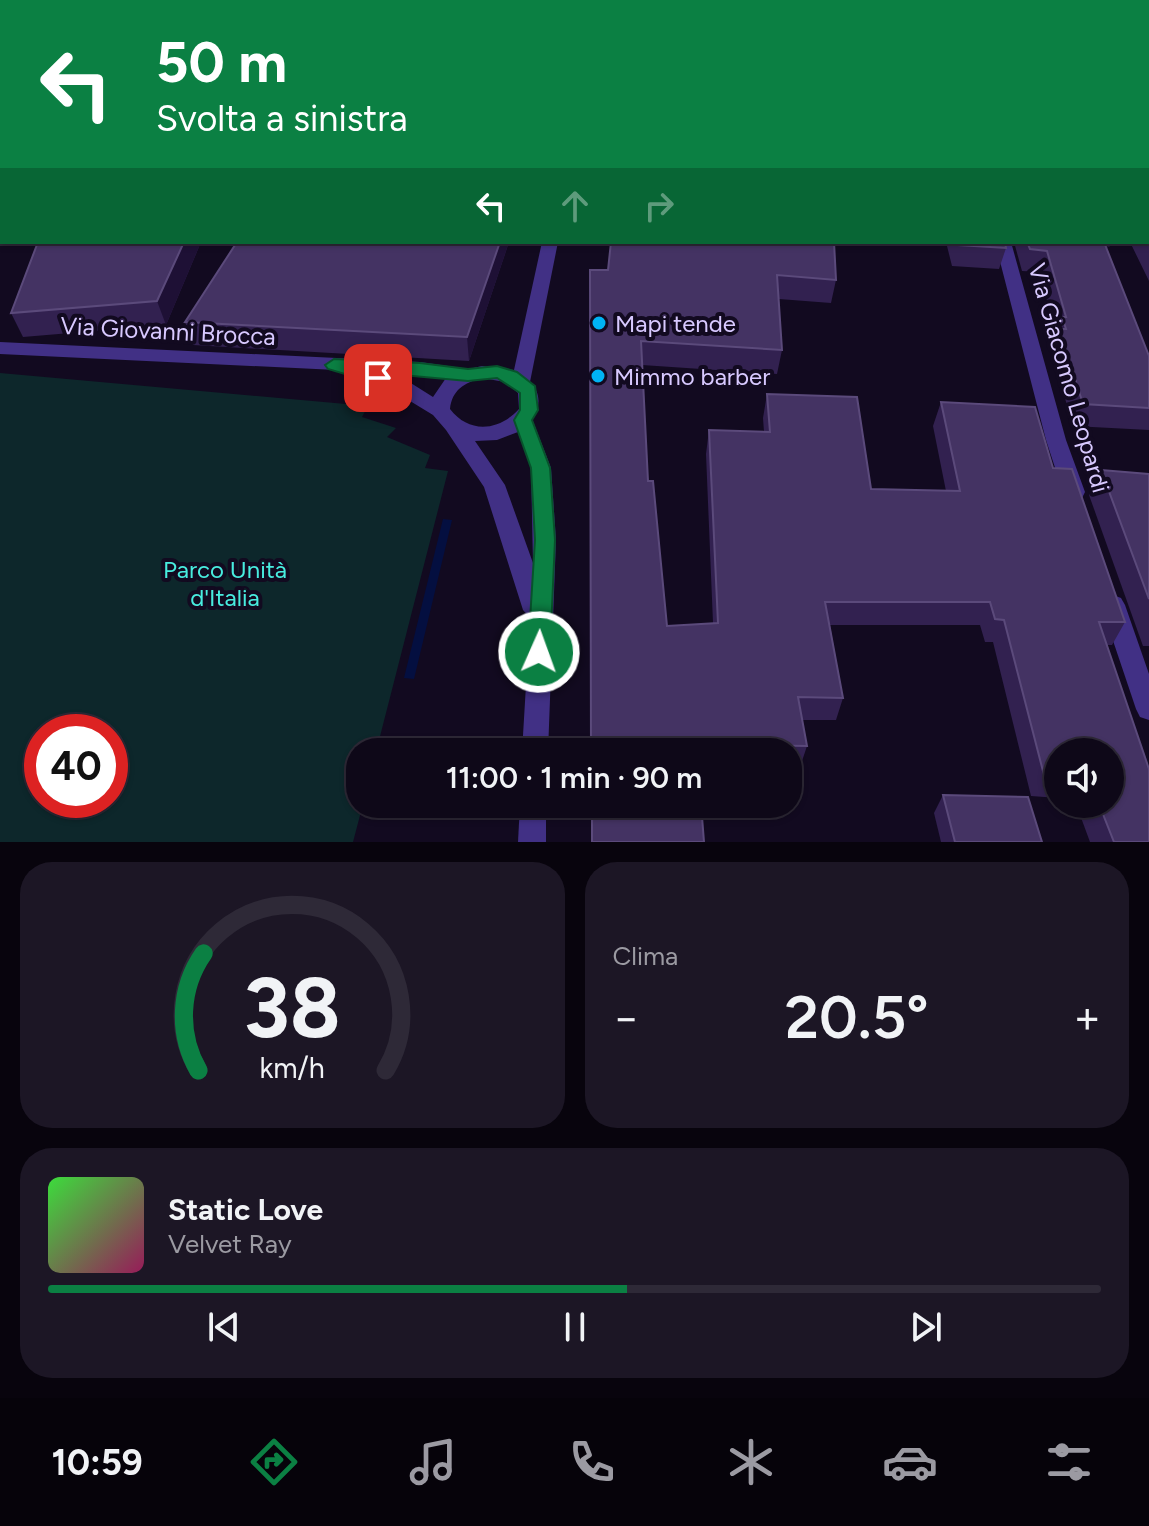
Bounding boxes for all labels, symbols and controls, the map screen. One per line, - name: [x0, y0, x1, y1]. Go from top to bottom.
- text: 50 m: [156, 29, 287, 96]
- icon: left: [24, 32, 128, 136]
- text: Svolta a sinistra: [156, 97, 408, 140]
- icon: left: [469, 184, 513, 228]
- icon: ahead: [553, 184, 597, 228]
- icon: right: [637, 184, 681, 228]
- street label: Via Giacomo Leopardi: [1022, 260, 1116, 496]
- place label: Mapi tende: [615, 309, 736, 338]
- street label: Via Giovanni Brocca: [60, 311, 276, 351]
- marker: Mapi tende: [590, 314, 608, 332]
- pin: [344, 344, 412, 412]
- icon: arrive: [356, 356, 400, 400]
- place label: Mimmo barber: [614, 362, 770, 391]
- marker: Mimmo barber: [589, 367, 607, 385]
- park label: Parco Unità d'Italia: [163, 555, 287, 612]
- position arrow: [497, 610, 581, 694]
- speed limit sign: 40: [24, 714, 128, 818]
- map controls: [1044, 738, 1124, 818]
- button: sound: [1044, 738, 1124, 818]
- text: 11:00 · 1 min · 90 m: [446, 759, 702, 796]
- text: Clima: [613, 940, 678, 972]
- text: 38: [244, 958, 341, 1058]
- text: 20.5°: [785, 981, 929, 1053]
- text: −: [613, 991, 640, 1044]
- text: +: [1074, 991, 1101, 1044]
- text: km/h: [260, 1051, 325, 1085]
- text: Static Love: [168, 1191, 323, 1228]
- text: Velvet Ray: [168, 1228, 292, 1260]
- icon: previous: [202, 1305, 246, 1349]
- icon: pause: [553, 1305, 597, 1349]
- icon: next: [904, 1305, 948, 1349]
- icon: directions: [246, 1434, 302, 1490]
- icon: music: [405, 1434, 461, 1490]
- icon: phone: [564, 1434, 620, 1490]
- icon: climate: [723, 1434, 779, 1490]
- icon: car: [882, 1434, 938, 1490]
- icon: filters: [1041, 1434, 1097, 1490]
- text: 10:59: [52, 1441, 143, 1484]

